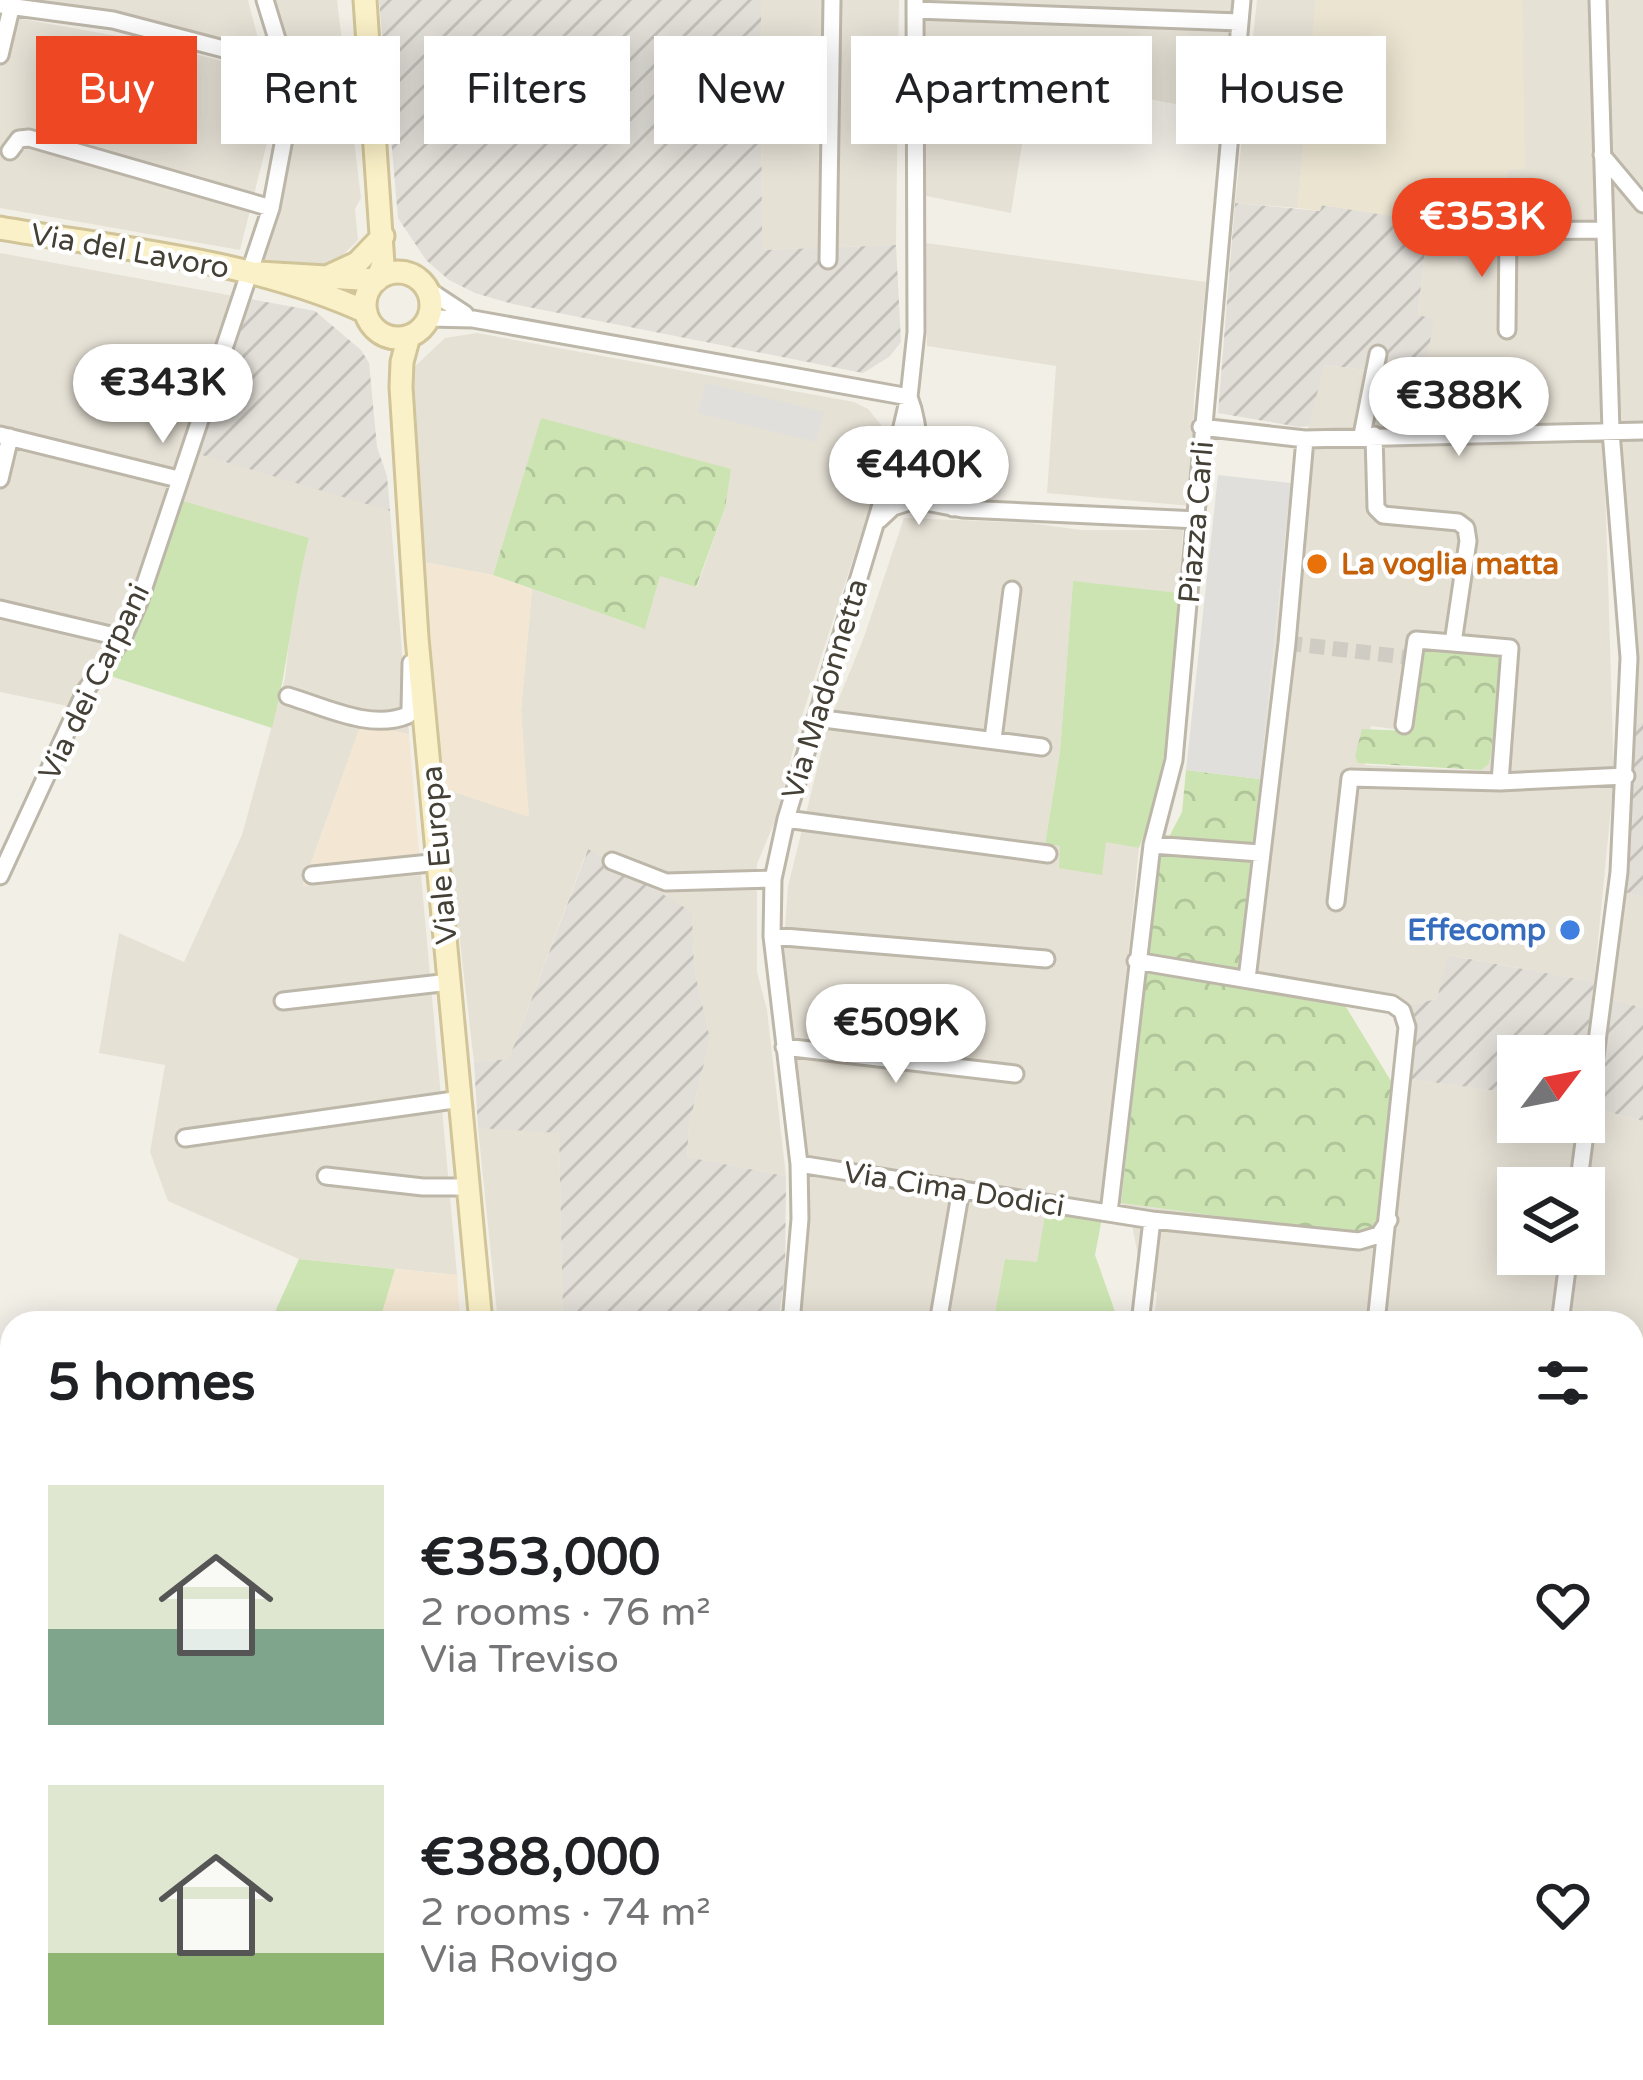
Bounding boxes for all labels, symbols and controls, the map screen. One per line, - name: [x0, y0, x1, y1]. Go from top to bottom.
- chip: Buy: [36, 36, 197, 144]
- chip: Rent: [221, 36, 400, 144]
- chip: Filters: [424, 36, 630, 144]
- chip: New: [654, 36, 827, 144]
- chip: Apartment: [851, 36, 1152, 144]
- chip: House: [1176, 36, 1386, 144]
- pin: €353K: [1398, 178, 1566, 280]
- text: €353K: [1419, 193, 1545, 240]
- street label: Via del Lavoro: [28, 216, 232, 287]
- pin: €343K: [79, 344, 247, 446]
- pin: €388K: [1375, 357, 1543, 459]
- text: €343K: [100, 359, 226, 406]
- text: €388K: [1396, 372, 1522, 419]
- pin: €440K: [835, 426, 1003, 528]
- street label: Piazza Carli: [1171, 439, 1222, 605]
- text: €440K: [856, 441, 982, 488]
- place label: La voglia matta: [1341, 546, 1559, 583]
- marker: La voglia matta: [1304, 551, 1330, 577]
- street label: Via Madonnetta: [774, 574, 877, 804]
- street label: Via dei Carpani: [31, 578, 158, 787]
- street label: Viale Europa: [413, 764, 466, 946]
- place label: Effecomp: [1407, 912, 1546, 949]
- marker: Effecomp: [1557, 917, 1583, 943]
- pin: €509K: [812, 984, 980, 1086]
- text: €509K: [833, 999, 959, 1046]
- north arrow: [1497, 1035, 1605, 1143]
- map controls: [1497, 1035, 1605, 1275]
- street label: Via Cima Dodici: [841, 1154, 1067, 1225]
- button: layers: [1497, 1167, 1605, 1275]
- icon: filters: [1530, 1350, 1596, 1416]
- text: 5 homes: [48, 1352, 256, 1414]
- text: €353,000: [420, 1527, 660, 1589]
- icon: home: [144, 1533, 288, 1677]
- icon: heart: [1530, 1572, 1596, 1638]
- text: 2 rooms · 76 m²: [420, 1589, 711, 1636]
- text: Via Treviso: [420, 1636, 619, 1683]
- text: €388,000: [420, 1827, 660, 1889]
- icon: home: [144, 1833, 288, 1977]
- icon: heart: [1530, 1872, 1596, 1938]
- text: 2 rooms · 74 m²: [420, 1889, 711, 1936]
- text: Via Rovigo: [420, 1936, 618, 1983]

